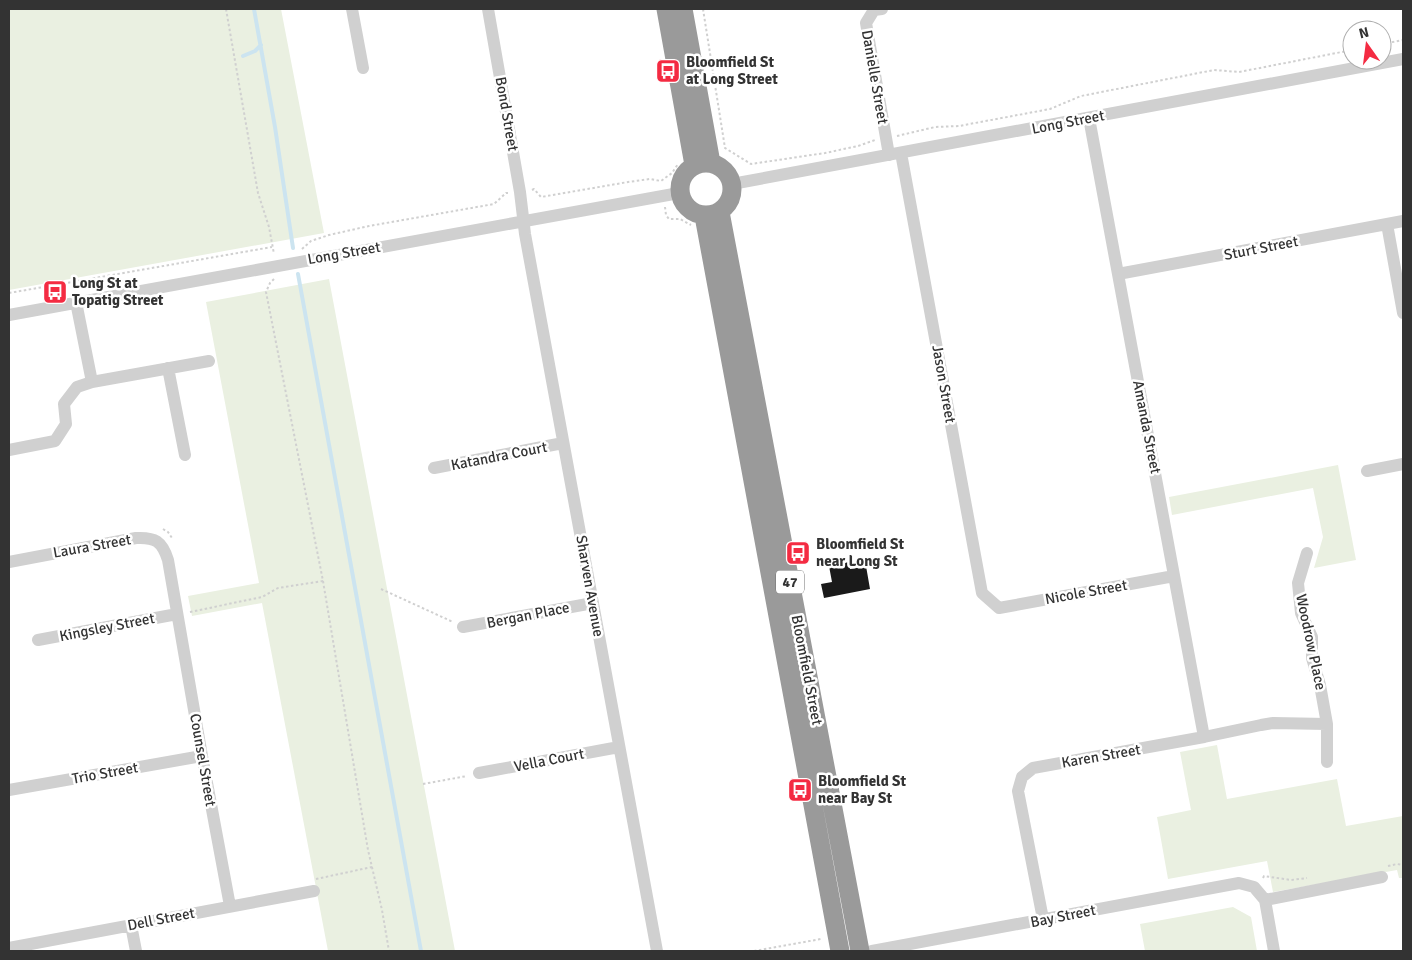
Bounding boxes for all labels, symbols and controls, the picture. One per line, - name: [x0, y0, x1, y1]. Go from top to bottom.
- north arrow: [1342, 20, 1392, 70]
- text: N: [1357, 23, 1371, 42]
- street label: Danielle Street: [858, 28, 892, 126]
- place label: Bloomfield St at Long Street: [686, 53, 778, 88]
- bus stop icon: Bloomfield St at Long Street: [655, 58, 681, 84]
- street label: Bond Street: [492, 75, 522, 153]
- street label: Long Street: [1030, 106, 1106, 138]
- street label: Sturt Street: [1222, 232, 1300, 264]
- street label: Long Street: [306, 238, 382, 268]
- place label: Long St at Topatig Street: [72, 274, 164, 309]
- bus stop icon: Long St at Topatig Street: [42, 279, 68, 305]
- street label: Jason Street: [928, 344, 960, 424]
- street label: Amanda Street: [1129, 379, 1165, 475]
- street label: Katandra Court: [449, 438, 549, 474]
- street label: Laura Street: [52, 530, 132, 562]
- street label: Sharven Avenue: [572, 534, 608, 638]
- place label: Bloomfield St near Long St: [816, 535, 904, 570]
- bus stop icon: Bloomfield St near Long St: [785, 540, 811, 566]
- road number: 47: [776, 570, 804, 594]
- street label: Nicole Street: [1043, 576, 1129, 608]
- street label: Woodrow Place: [1292, 592, 1330, 692]
- street label: Bergan Place: [485, 598, 571, 632]
- street label: Kingsley Street: [58, 609, 156, 645]
- street label: Bloomfield Street: [788, 613, 826, 727]
- street label: Counsel Street: [186, 712, 220, 808]
- street label: Karen Street: [1060, 740, 1142, 772]
- street label: Vella Court: [512, 744, 586, 776]
- street label: Trio Street: [71, 758, 139, 788]
- place label: Bloomfield St near Bay St: [818, 772, 906, 807]
- bus stop icon: Bloomfield St near Bay St: [787, 777, 813, 803]
- street label: Bay Street: [1029, 901, 1097, 931]
- street label: Dell Street: [126, 904, 196, 934]

